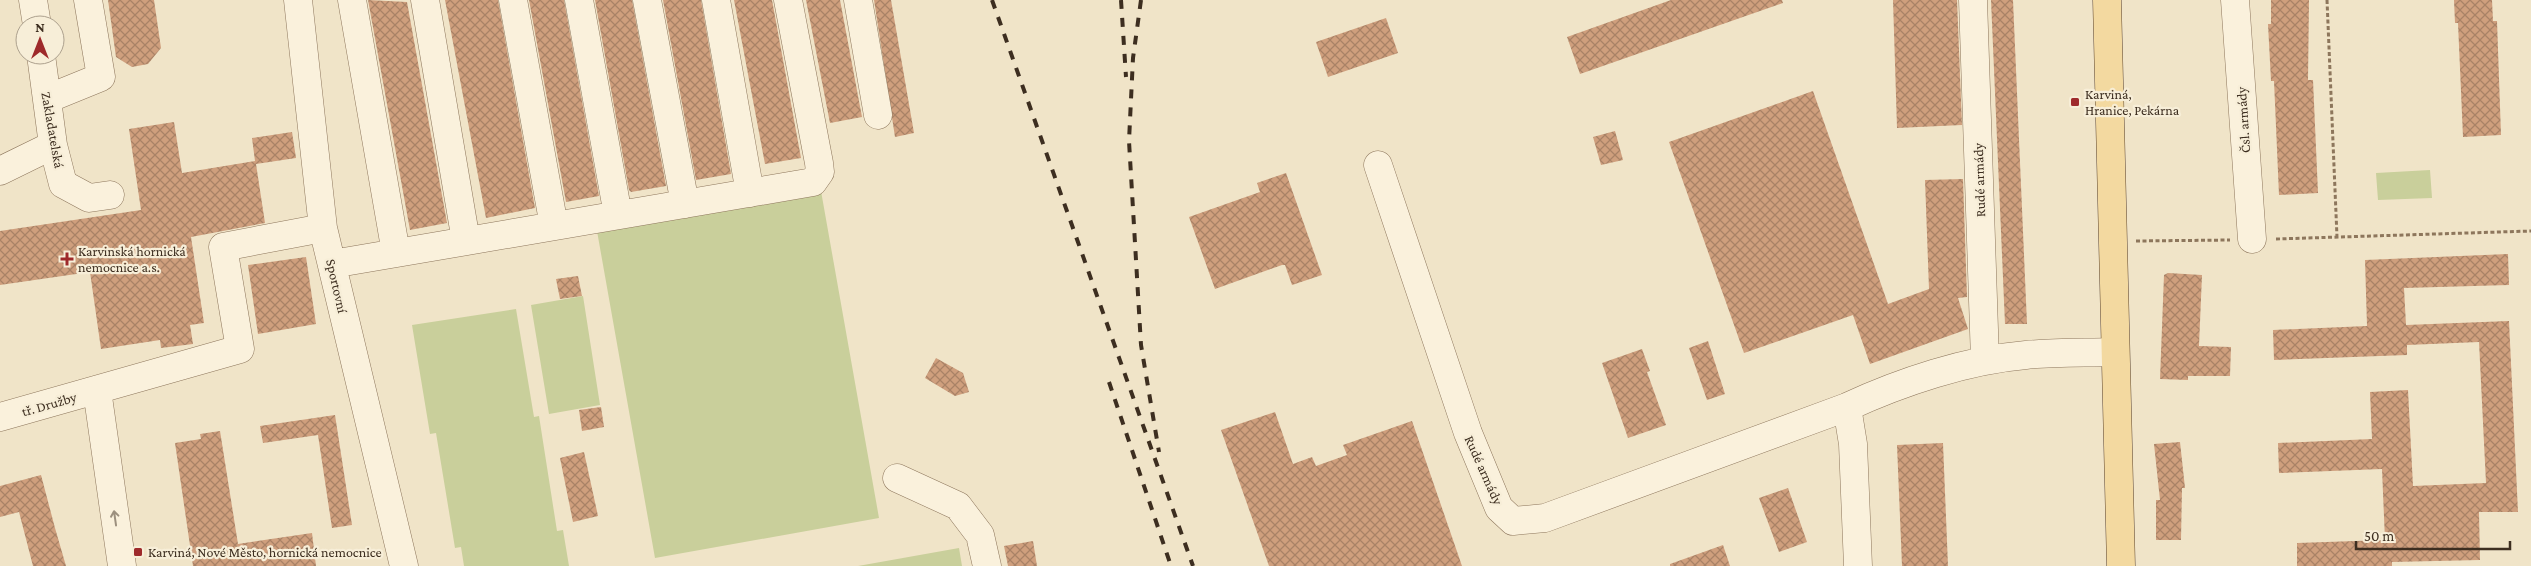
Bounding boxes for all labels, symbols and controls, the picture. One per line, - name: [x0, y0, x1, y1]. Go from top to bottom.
- north arrow: [15, 15, 65, 65]
- text: N: [35, 19, 45, 35]
- place label: Karviná, Hranice, Pekárna: [2085, 86, 2180, 118]
- street label: Čsl. armády: [2233, 86, 2253, 154]
- street label: Zakladatelská: [38, 90, 68, 170]
- marker: Karviná, Hranice, Pekárna: [2069, 96, 2081, 108]
- street label: Rudé armády: [1970, 142, 1988, 217]
- place label: Karvinská hornická nemocnice a.s.: [78, 243, 186, 275]
- marker: Karvinská hornická nemocnice a.s.: [60, 252, 74, 266]
- street label: Sportovní: [323, 257, 351, 315]
- street label: tř. Družby: [20, 388, 79, 419]
- street label: Rudé armády: [1462, 433, 1507, 508]
- one-way arrow: [110, 510, 120, 526]
- scale bar: [2356, 518, 2510, 550]
- text: 50 m: [2364, 528, 2394, 544]
- place label: Karviná, Nové Město, hornická nemocnice: [148, 544, 382, 560]
- marker: Karviná, Nové Město, hornická nemocnice: [132, 546, 144, 558]

